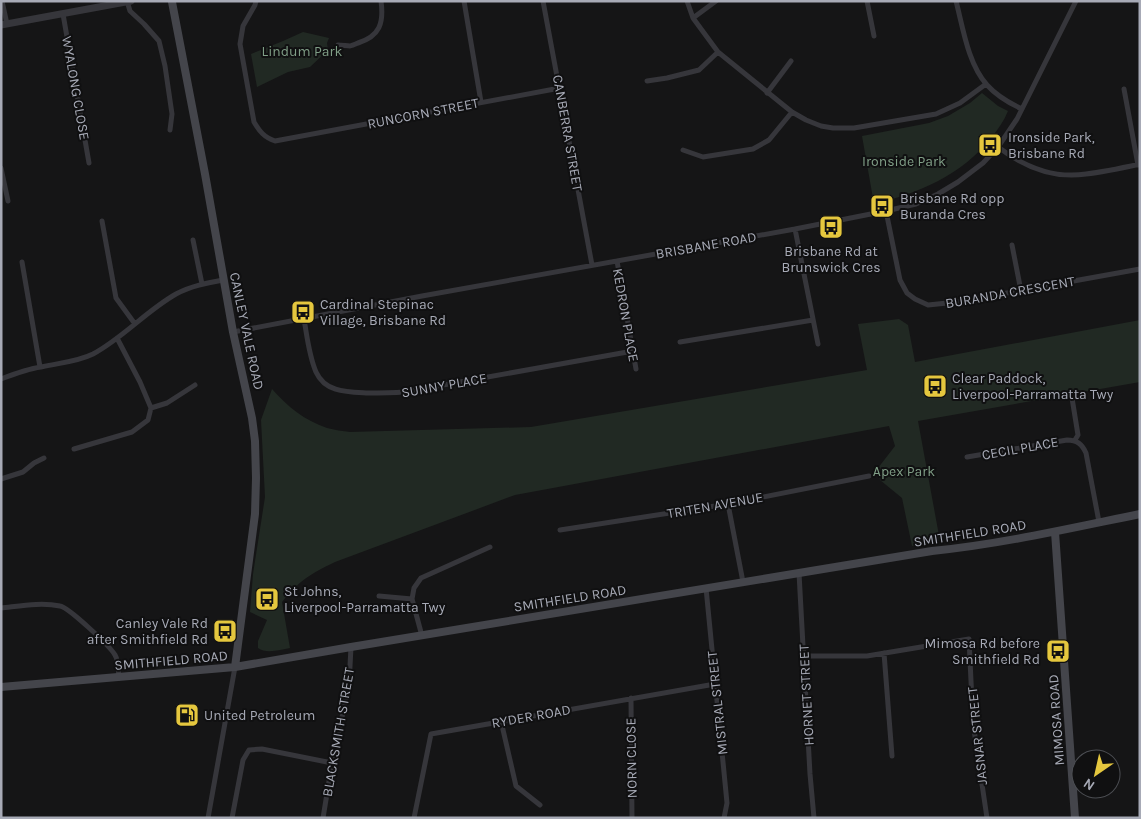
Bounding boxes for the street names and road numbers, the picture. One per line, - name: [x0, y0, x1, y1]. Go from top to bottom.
- street label: WYALONG CLOSE: [58, 35, 93, 141]
- street label: CANBERRA STREET: [549, 73, 586, 193]
- street label: RUNCORN STREET: [366, 94, 480, 133]
- street label: BRISBANE ROAD: [654, 228, 758, 263]
- street label: KEDRON PLACE: [609, 267, 642, 363]
- street label: CANLEY VALE ROAD: [226, 271, 267, 391]
- street label: BURANDA CRESCENT: [944, 273, 1076, 312]
- street label: SUNNY PLACE: [400, 370, 488, 401]
- street label: CECIL PLACE: [980, 433, 1060, 464]
- street label: TRITEN AVENUE: [666, 489, 764, 522]
- street label: SMITHFIELD ROAD: [913, 516, 1028, 551]
- street label: SMITHFIELD ROAD: [513, 581, 628, 616]
- street label: HORNET STREET: [795, 644, 818, 746]
- street label: SMITHFIELD ROAD: [114, 647, 228, 674]
- street label: MISTRAL STREET: [704, 650, 731, 756]
- street label: BLACKSMITH STREET: [319, 666, 358, 798]
- street label: MIMOSA ROAD: [1045, 674, 1068, 766]
- street label: JASNAR STREET: [964, 686, 991, 786]
- street label: RYDER ROAD: [490, 701, 572, 732]
- street label: NORN CLOSE: [622, 718, 641, 798]

